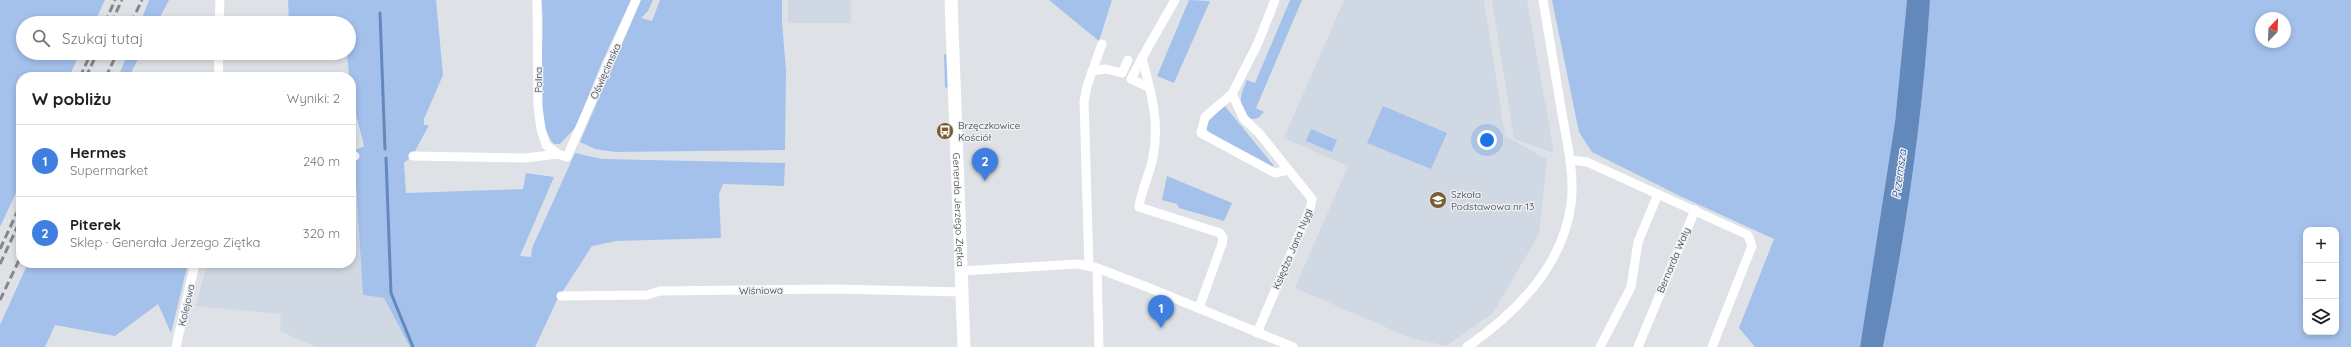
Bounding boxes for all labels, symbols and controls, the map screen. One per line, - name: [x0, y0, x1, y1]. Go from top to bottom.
- north arrow: [2255, 12, 2291, 48]
- search box: [16, 16, 356, 60]
- icon: search: [30, 27, 52, 49]
- text: Szukaj tutaj: [62, 29, 143, 48]
- street label: Oświęcimska: [587, 41, 624, 101]
- street label: Polna: [532, 67, 545, 93]
- text: W pobliżu: [32, 88, 112, 109]
- text: Wyniki: 2: [287, 90, 340, 106]
- place label: Brzęczkowice Kościół: [958, 119, 1021, 144]
- bus stop icon: Brzęczkowice Kościół: [935, 121, 955, 141]
- your location: [1477, 130, 1497, 150]
- text: Hermes: [70, 143, 126, 162]
- water label: Przemsza: [1889, 147, 1910, 199]
- pin: 2: [972, 148, 998, 181]
- street label: Generała Jerzego Ziętka: [950, 152, 967, 267]
- text: 1: [42, 153, 48, 169]
- text: 240 m: [303, 153, 340, 169]
- text: Supermarket: [70, 162, 148, 178]
- place label: Szkoła Podstawowa nr 13: [1451, 188, 1534, 213]
- school or university icon: Szkoła Podstawowa nr 13: [1428, 190, 1448, 210]
- street label: Księdza Jana Nygi: [1270, 207, 1315, 291]
- text: Piterek: [70, 215, 121, 234]
- text: 2: [41, 225, 49, 241]
- text: 320 m: [303, 225, 340, 241]
- street label: Bernarda Wały: [1654, 225, 1693, 295]
- map controls: [2303, 227, 2339, 335]
- button: +: [2303, 227, 2339, 263]
- text: Sklep · Generała Jerzego Ziętka: [70, 234, 260, 250]
- button: −: [2303, 263, 2339, 299]
- street label: Kolejowa: [175, 283, 198, 327]
- street label: Wiśniowa: [739, 284, 783, 297]
- pin: 1: [1148, 295, 1174, 328]
- button: layers: [2303, 299, 2339, 335]

